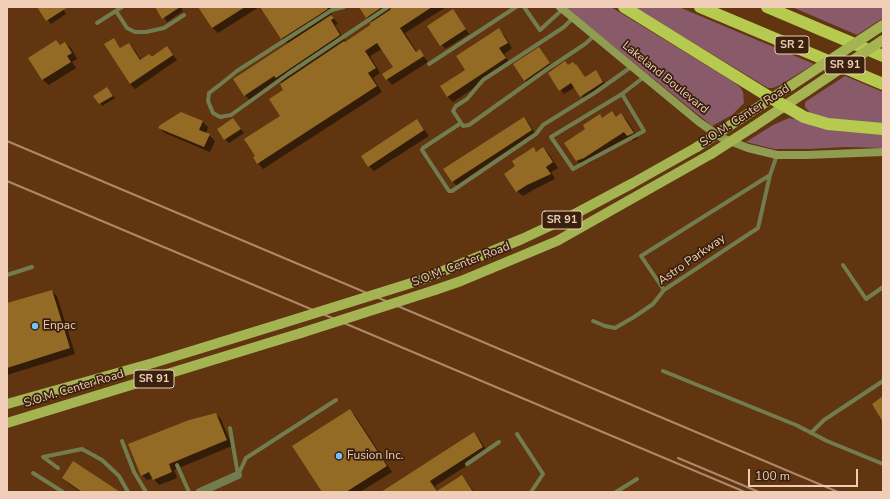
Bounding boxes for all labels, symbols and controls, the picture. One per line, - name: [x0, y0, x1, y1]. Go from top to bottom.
- road number: SR 2: [775, 36, 809, 54]
- street label: Lakeland Boulevard: [619, 39, 711, 117]
- road number: SR 91: [825, 56, 865, 74]
- street label: S.O.M. Center Road: [698, 82, 792, 150]
- road number: SR 91: [542, 211, 582, 229]
- street label: Astro Parkway: [656, 232, 728, 288]
- street label: S.O.M. Center Road: [410, 240, 512, 290]
- place label: Enpac: [43, 319, 76, 333]
- marker: Enpac: [30, 321, 40, 331]
- street label: S.O.M. Center Road: [22, 367, 126, 411]
- road number: SR 91: [134, 370, 174, 388]
- place label: Fusion Inc.: [347, 449, 404, 463]
- marker: Fusion Inc.: [334, 451, 344, 461]
- scale bar: [750, 461, 860, 487]
- text: 100 m: [755, 468, 790, 484]

